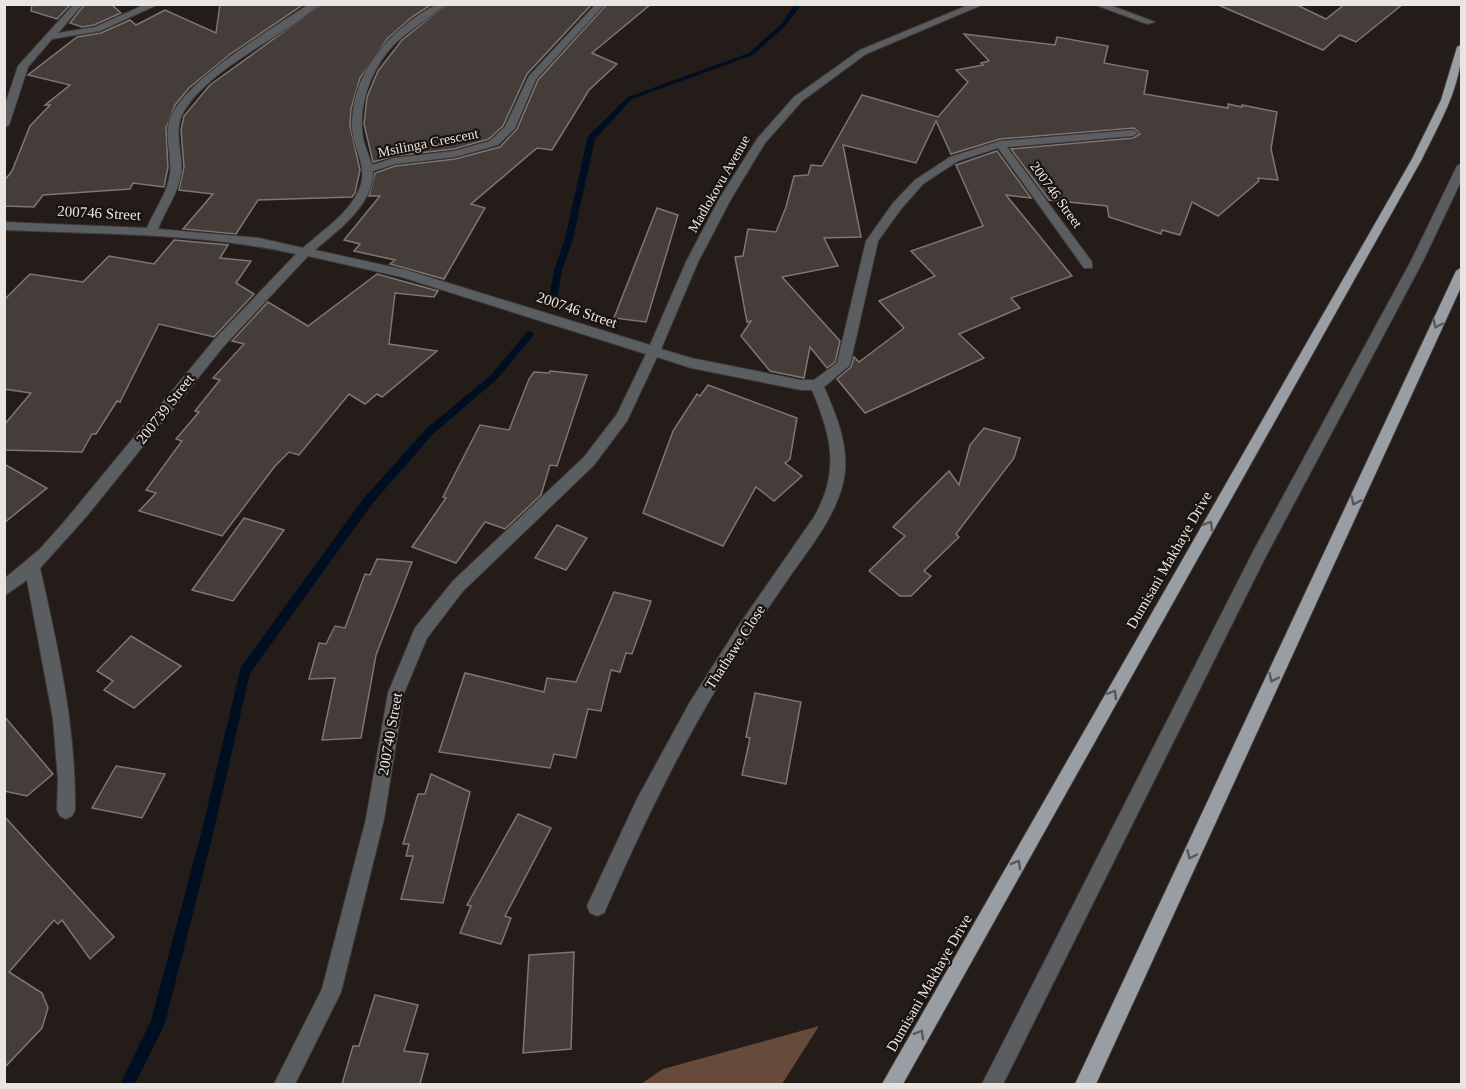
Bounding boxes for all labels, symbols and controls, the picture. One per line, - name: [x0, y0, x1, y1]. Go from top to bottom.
- street label: Msilinga Crescent: [376, 126, 480, 160]
- street label: Madlokovu Avenue: [685, 133, 753, 235]
- street label: 200746 Street: [1027, 159, 1085, 231]
- street label: 200746 Street: [57, 203, 142, 223]
- street label: 200746 Street: [535, 289, 620, 331]
- one-way arrow: [1432, 317, 1444, 328]
- street label: 200739 Street: [133, 370, 198, 447]
- street label: Dumisani Makhaye Drive: [1123, 488, 1215, 631]
- one-way arrow: [1350, 494, 1362, 505]
- one-way arrow: [1202, 521, 1213, 531]
- street label: Thathawe Close: [702, 602, 768, 692]
- one-way arrow: [1268, 671, 1280, 682]
- one-way arrow: [1106, 690, 1117, 701]
- street label: 200740 Street: [375, 691, 405, 777]
- one-way arrow: [1186, 848, 1198, 859]
- one-way arrow: [1010, 860, 1021, 870]
- street label: Dumisani Makhaye Drive: [883, 911, 975, 1054]
- one-way arrow: [913, 1029, 925, 1040]

